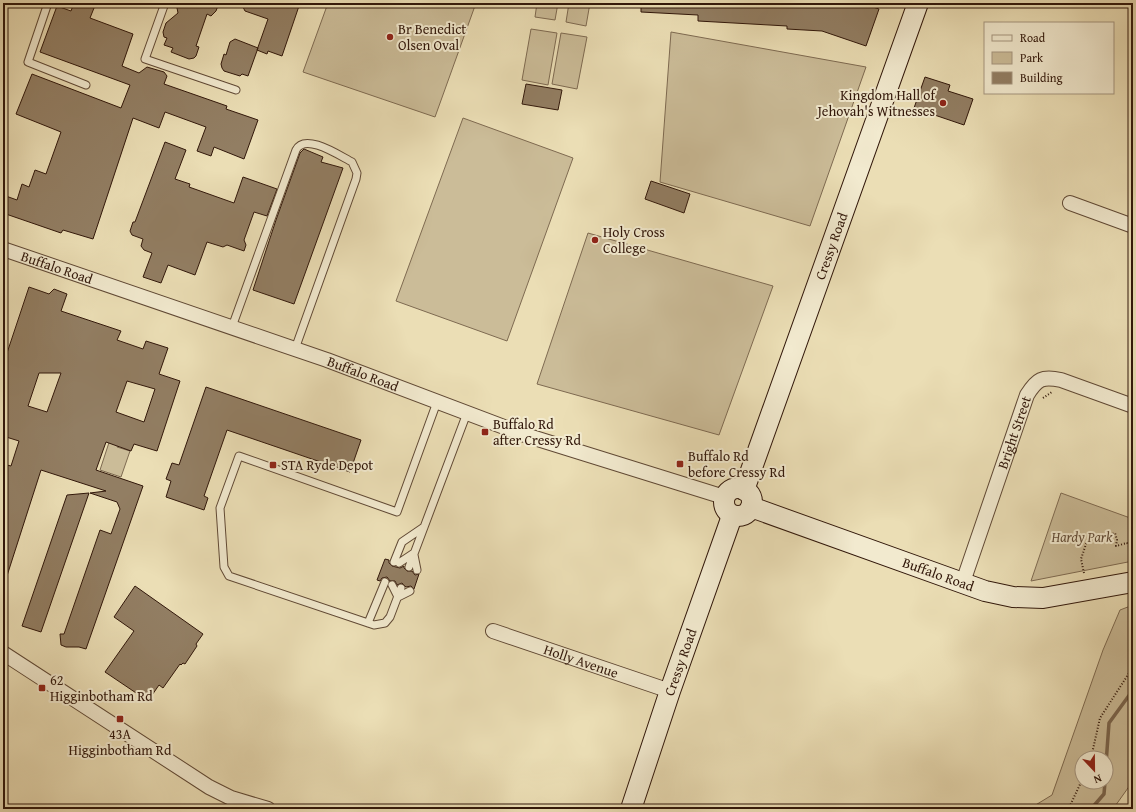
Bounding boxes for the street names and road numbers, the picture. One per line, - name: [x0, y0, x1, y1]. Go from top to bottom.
- street label: Cressy Road: [810, 209, 853, 283]
- street label: Buffalo Road: [18, 246, 96, 289]
- street label: Buffalo Road: [325, 351, 402, 396]
- street label: Bright Street: [992, 393, 1036, 472]
- street label: Buffalo Road: [900, 552, 977, 596]
- street label: Cressy Road: [659, 625, 702, 698]
- street label: Holly Avenue: [541, 639, 621, 683]

